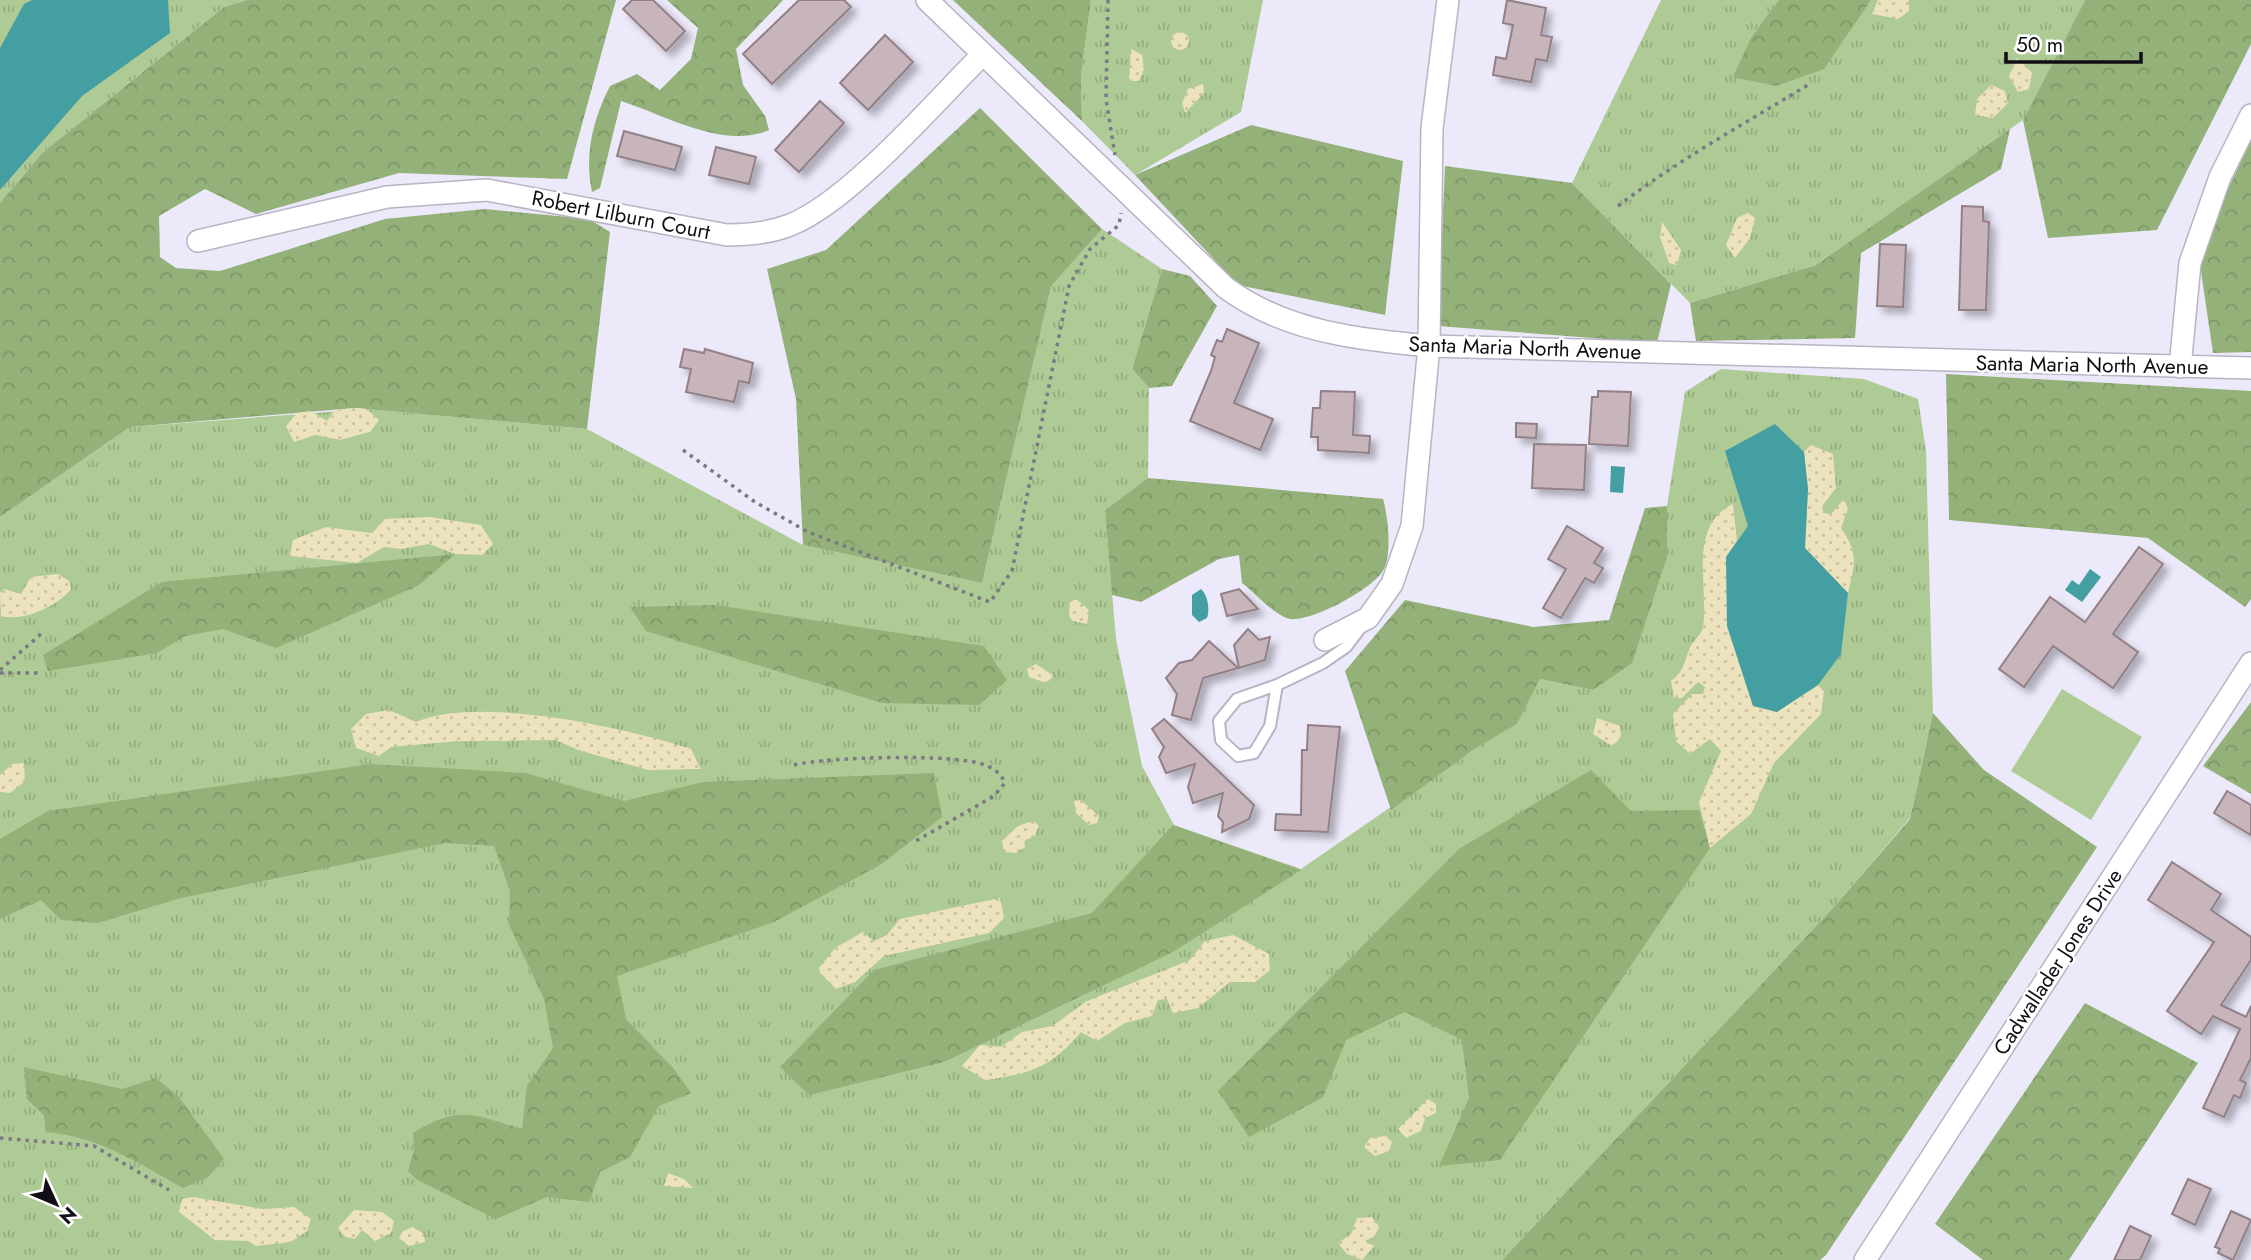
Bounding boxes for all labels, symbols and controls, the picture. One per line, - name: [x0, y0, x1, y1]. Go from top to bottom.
- scale bar: [2006, 21, 2141, 65]
- text: 50 m: [2016, 30, 2063, 60]
- street label: Robert Lilburn Court: [529, 183, 713, 247]
- street label: Santa Maria North Avenue: [1408, 329, 1642, 367]
- street label: Santa Maria North Avenue: [1975, 348, 2209, 382]
- street label: Cadwallader Jones Drive: [1986, 863, 2130, 1061]
- north arrow: [21, 1169, 91, 1239]
- text: N: [53, 1201, 83, 1230]

